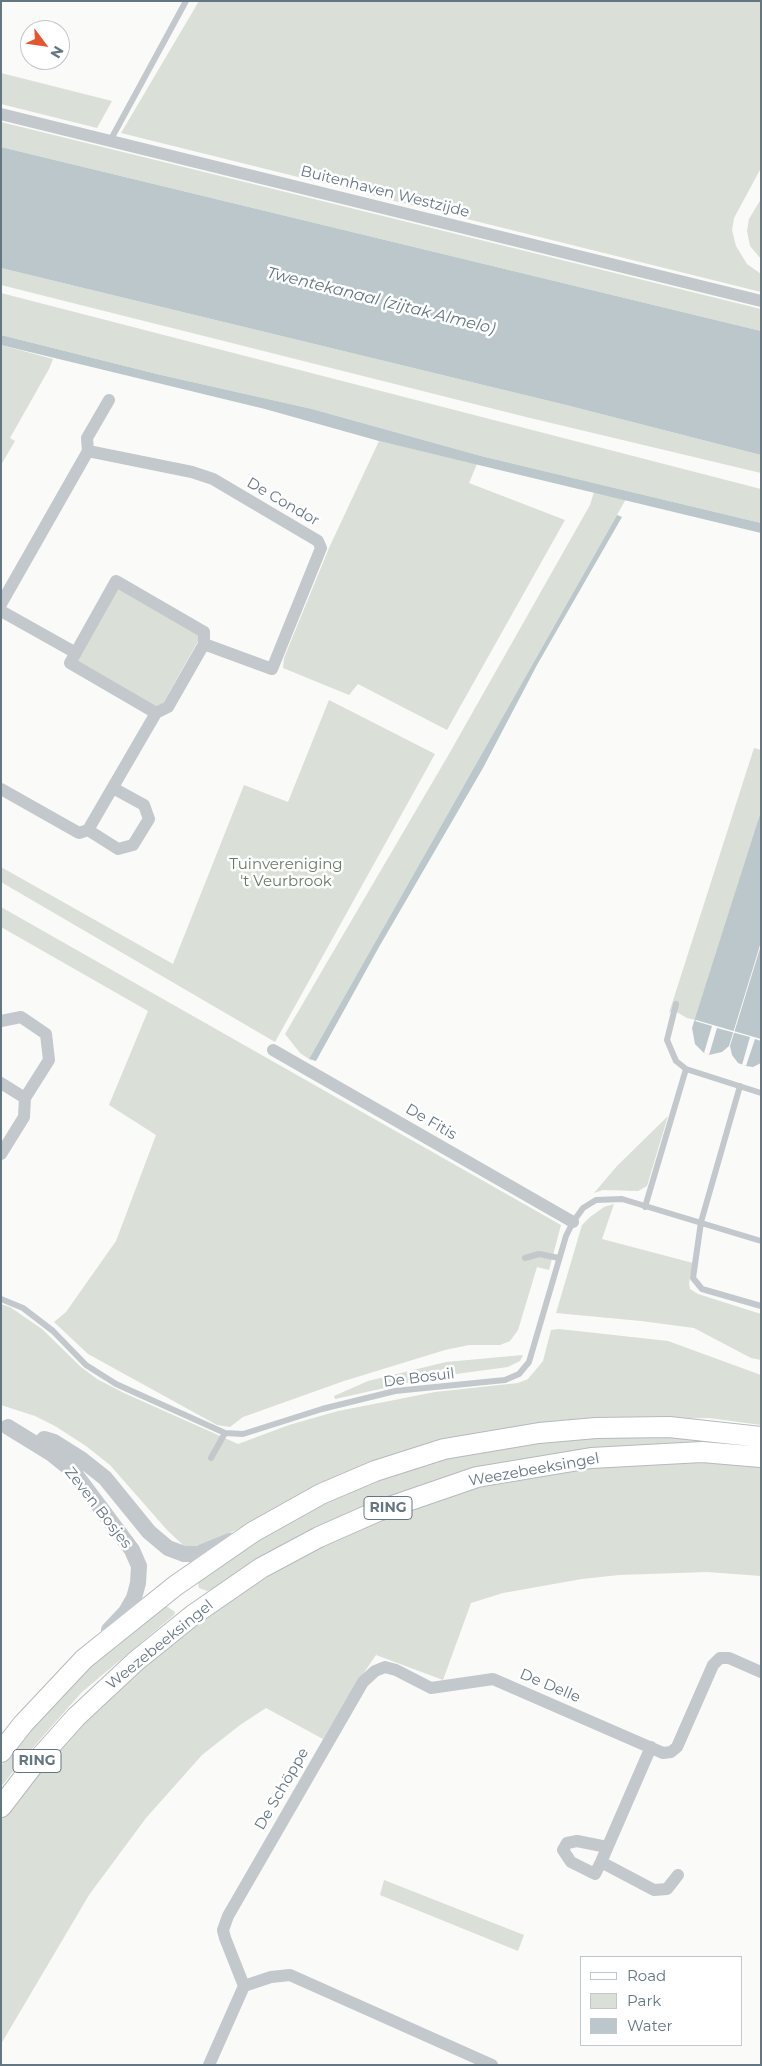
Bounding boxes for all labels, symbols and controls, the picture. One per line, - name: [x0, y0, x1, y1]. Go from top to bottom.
- north arrow: [20, 20, 70, 70]
- text: N: [46, 43, 68, 62]
- street label: Buitenhaven Westzijde: [299, 162, 471, 222]
- water label: Twentekanaal (zijtak Almelo): [265, 263, 497, 339]
- street label: De Condor: [244, 474, 322, 530]
- park label: Tuinvereniging 't Veurbrook: [229, 856, 343, 891]
- street label: De Fitis: [402, 1100, 460, 1144]
- street label: De Bosuil: [382, 1365, 456, 1391]
- street label: Weezebeeksingel: [467, 1450, 601, 1490]
- street label: Zeven Bosjes: [61, 1464, 135, 1552]
- road number: RING: [364, 1496, 412, 1520]
- street label: Weezebeeksingel: [103, 1596, 217, 1694]
- street label: De Delle: [517, 1665, 583, 1707]
- street label: De Schöppe: [251, 1745, 313, 1833]
- road number: RING: [13, 1750, 61, 1772]
- legend: [580, 1956, 742, 2046]
- text: Road: [627, 1966, 666, 1985]
- text: Park: [627, 1991, 661, 2010]
- text: Water: [627, 2016, 673, 2035]

